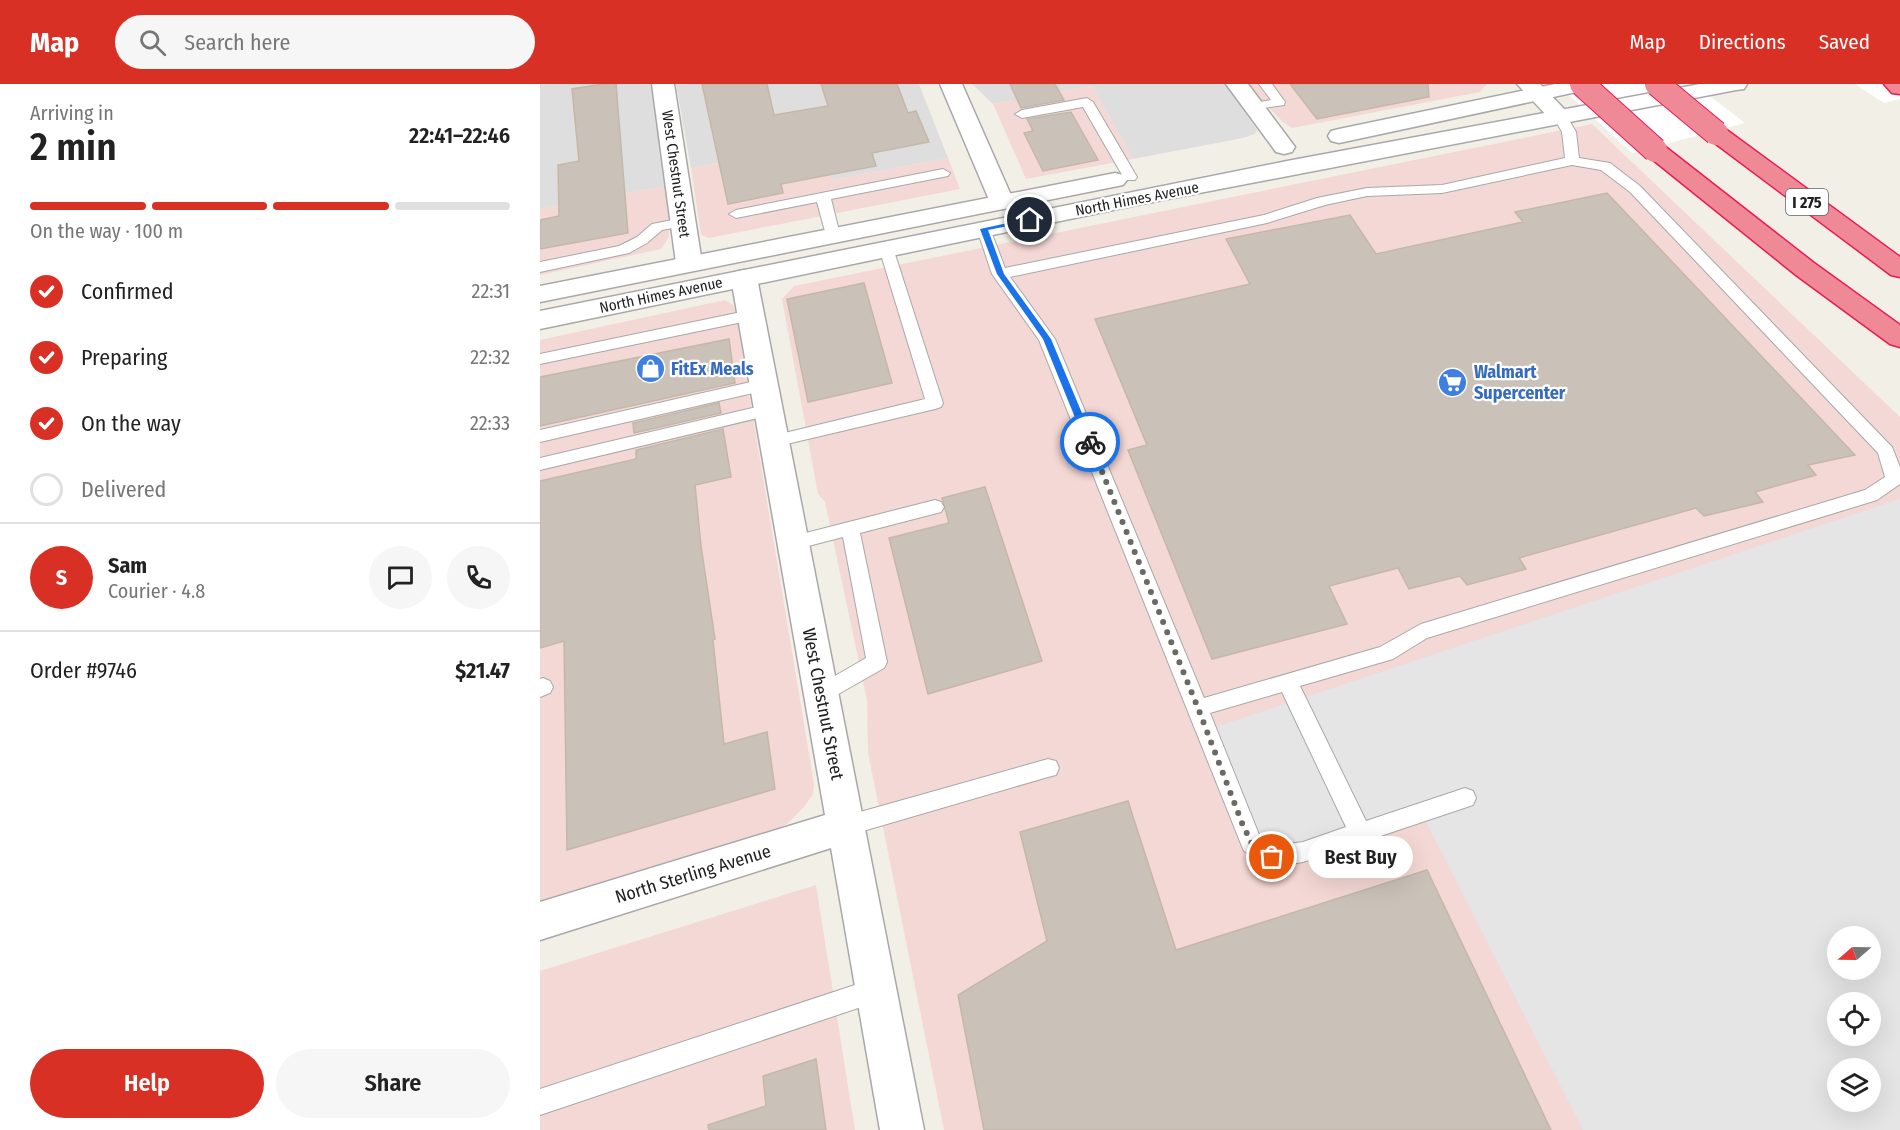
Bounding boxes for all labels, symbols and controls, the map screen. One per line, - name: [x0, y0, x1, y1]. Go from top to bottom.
- search box: [115, 15, 535, 69]
- text: Map: [30, 26, 79, 59]
- icon: search: [136, 26, 169, 59]
- text: Search here: [184, 29, 290, 56]
- text: Map: [1629, 29, 1666, 55]
- text: Directions: [1699, 29, 1786, 55]
- text: Saved: [1819, 29, 1870, 55]
- text: Arriving in: [30, 101, 114, 125]
- street label: West Chestnut Street: [658, 109, 694, 239]
- text: 22:41–22:46: [409, 122, 510, 149]
- text: 2 min: [30, 124, 117, 170]
- street label: North Himes Avenue: [1074, 178, 1200, 220]
- road number: I 275: [1786, 189, 1828, 215]
- pin: [1004, 194, 1055, 245]
- icon: home: [1013, 203, 1046, 236]
- text: On the way · 100 m: [30, 219, 183, 243]
- street label: North Himes Avenue: [598, 273, 724, 317]
- icon: check: [30, 275, 63, 308]
- text: Confirmed: [81, 278, 174, 305]
- text: 22:31: [472, 279, 510, 303]
- icon: check: [30, 341, 63, 374]
- text: Preparing: [81, 344, 167, 371]
- text: 22:32: [470, 345, 510, 369]
- shop icon: FitEx Meals: [634, 353, 666, 385]
- place label: FitEx Meals: [671, 358, 754, 380]
- place label: Walmart Supercenter: [1474, 361, 1566, 404]
- supermarket icon: Walmart Supercenter: [1437, 366, 1469, 398]
- icon: check: [30, 407, 63, 440]
- text: On the way: [81, 410, 181, 437]
- text: 22:33: [470, 411, 510, 435]
- courier: [1060, 412, 1120, 472]
- icon: bike: [1074, 426, 1107, 459]
- text: Delivered: [81, 476, 166, 503]
- button: chat: [369, 546, 432, 609]
- button: phone: [447, 546, 510, 609]
- text: Sam: [108, 552, 147, 579]
- text: S: [56, 564, 67, 591]
- text: Courier · 4.8: [108, 579, 205, 603]
- street label: West Chestnut Street: [797, 626, 849, 782]
- text: Order #9746: [30, 657, 137, 684]
- text: $21.47: [455, 657, 510, 684]
- pin: [1246, 831, 1297, 882]
- callout: Best Buy: [1308, 836, 1413, 878]
- street label: North Sterling Avenue: [613, 840, 774, 908]
- icon: bag: [1255, 840, 1288, 873]
- text: Best Buy: [1324, 845, 1397, 869]
- north arrow: [1827, 926, 1881, 980]
- map controls: [1827, 926, 1881, 1112]
- button: locate: [1827, 992, 1881, 1046]
- button: Help: [30, 1049, 264, 1118]
- button: Share: [276, 1049, 510, 1118]
- button: layers: [1827, 1058, 1881, 1112]

